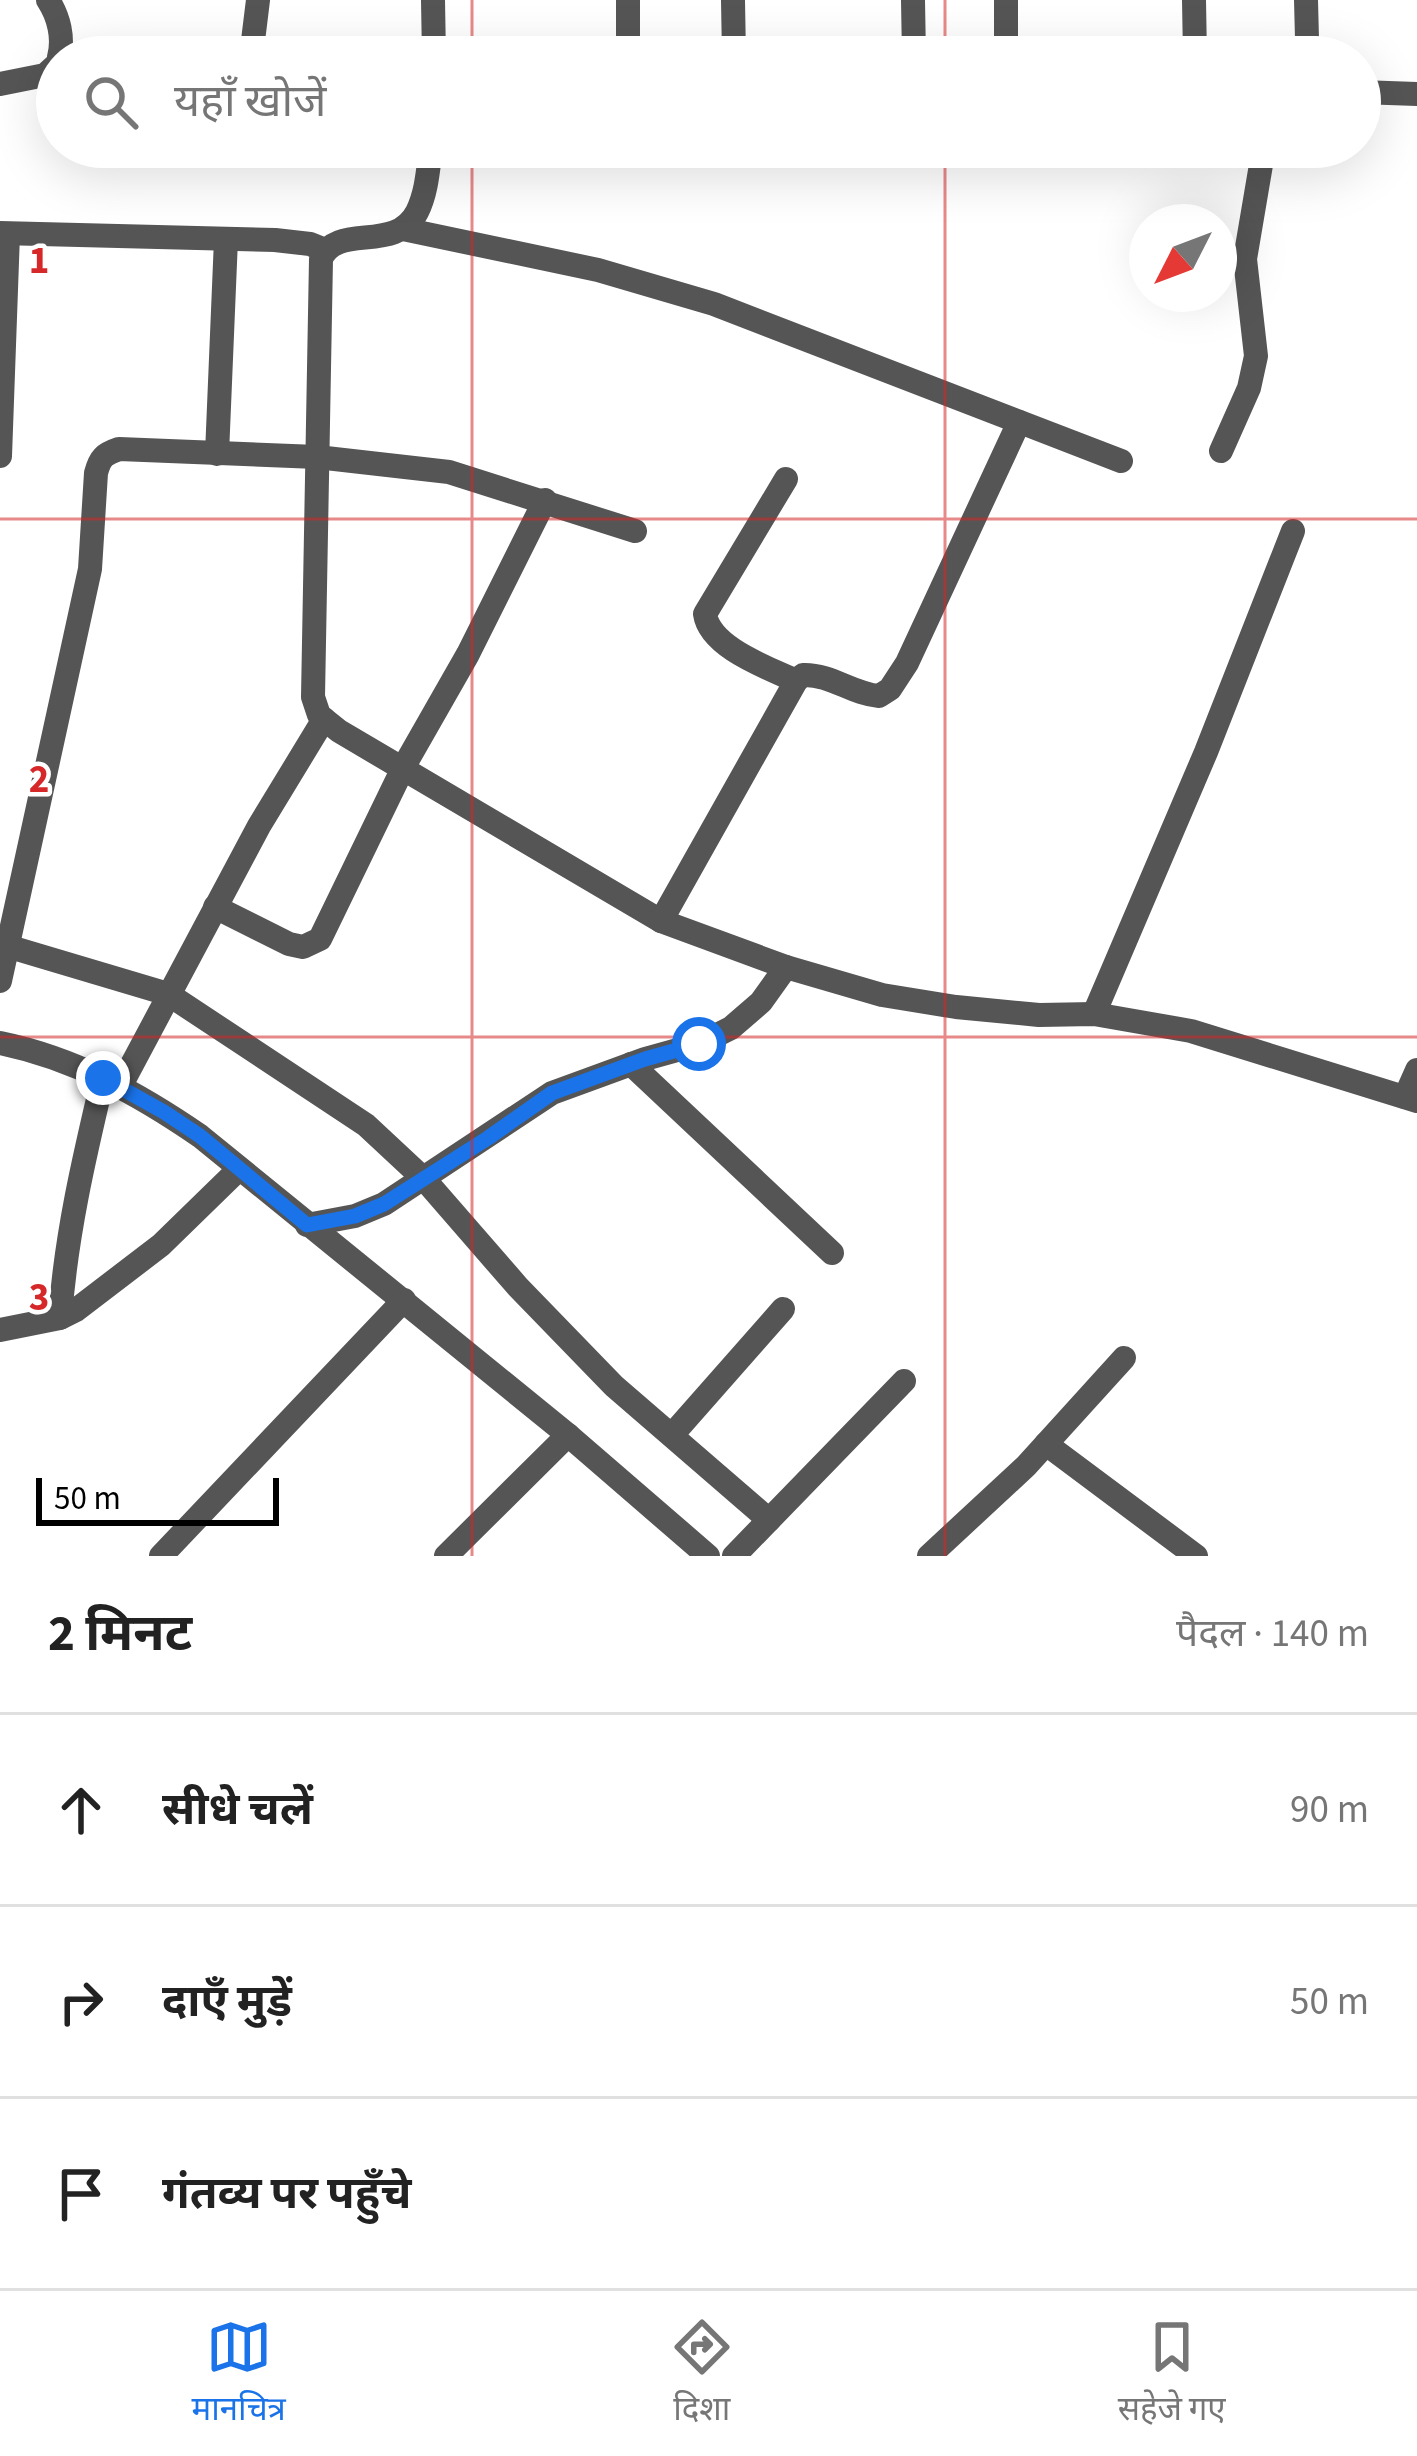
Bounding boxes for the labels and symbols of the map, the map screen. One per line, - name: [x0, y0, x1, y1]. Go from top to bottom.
- north arrow: [1129, 204, 1237, 312]
- text: 1: [29, 233, 49, 289]
- text: 2: [29, 752, 49, 808]
- route start: [672, 1017, 726, 1071]
- route end: [76, 1051, 130, 1105]
- text: 3: [29, 1270, 49, 1326]
- scale bar: [36, 1472, 279, 1525]

